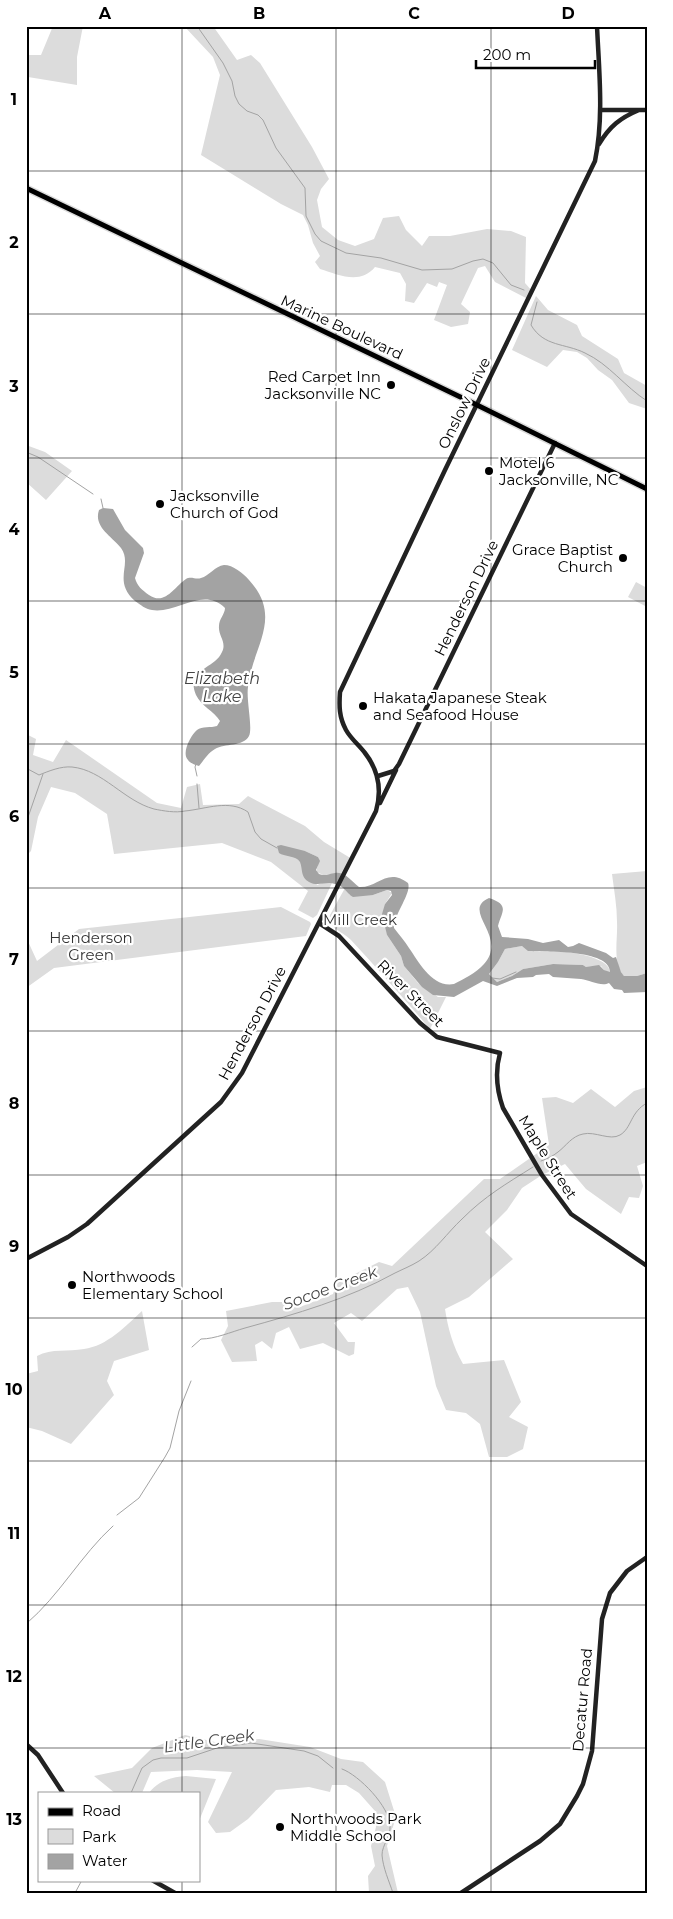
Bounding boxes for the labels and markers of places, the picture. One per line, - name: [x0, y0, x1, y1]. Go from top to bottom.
- place label: Red Carpet Inn Jacksonville NC: [264, 367, 381, 403]
- marker: Red Carpet Inn Jacksonville NC: [385, 379, 397, 391]
- place label: Motel 6 Jacksonville, NC: [498, 453, 619, 489]
- marker: Motel 6 Jacksonville, NC: [483, 465, 495, 477]
- place label: Jacksonville Church of God: [169, 486, 279, 522]
- marker: Jacksonville Church of God: [154, 498, 166, 510]
- place label: Grace Baptist Church: [512, 540, 613, 576]
- marker: Grace Baptist Church: [617, 552, 629, 564]
- place label: Hakata Japanese Steak and Seafood House: [373, 688, 547, 724]
- marker: Hakata Japanese Steak and Seafood House: [357, 700, 369, 712]
- place label: Northwoods Elementary School: [82, 1267, 223, 1303]
- marker: Northwoods Elementary School: [66, 1279, 78, 1291]
- place label: Northwoods Park Middle School: [290, 1809, 421, 1845]
- marker: Northwoods Park Middle School: [274, 1821, 286, 1833]

